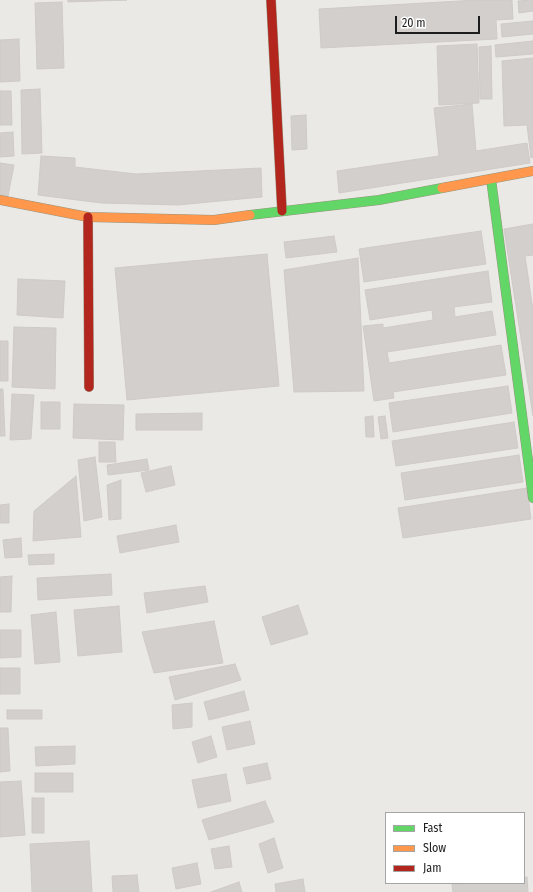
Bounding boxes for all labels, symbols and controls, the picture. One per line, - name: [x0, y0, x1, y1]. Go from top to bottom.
- scale bar: [397, 8, 482, 34]
- text: 20 m: [402, 16, 426, 30]
- legend: [385, 812, 525, 884]
- text: Fast: [423, 821, 442, 835]
- text: Slow: [423, 841, 446, 855]
- text: Jam: [423, 861, 441, 875]

